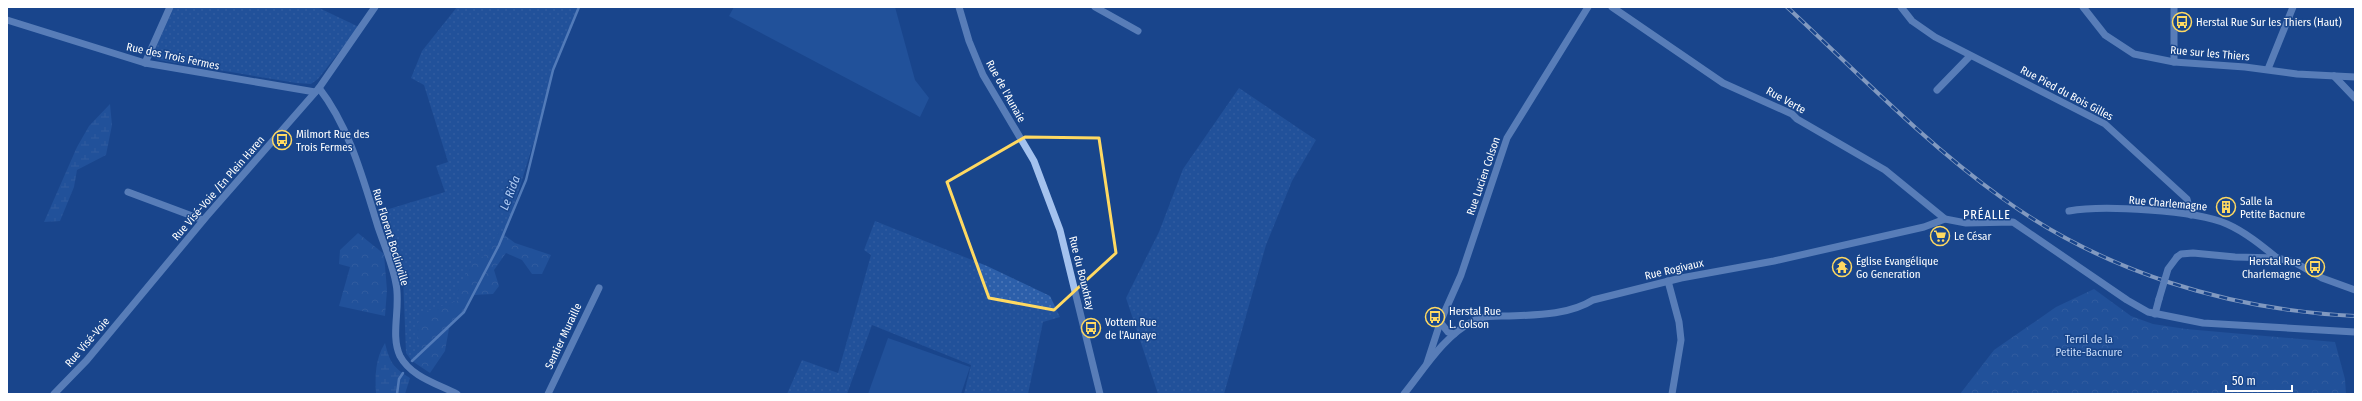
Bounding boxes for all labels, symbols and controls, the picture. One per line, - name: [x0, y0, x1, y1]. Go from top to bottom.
- bus stop icon: Herstal Rue Sur les Thiers (Haut): [2171, 11, 2193, 33]
- place label: Herstal Rue Sur les Thiers (Haut): [2196, 16, 2342, 29]
- street label: Rue des Trois Fermes: [125, 40, 221, 73]
- street label: Rue sur les Thiers: [2170, 44, 2251, 63]
- street label: Rue de l'Aunaie: [983, 58, 1028, 125]
- street label: Rue Pied du Bois Gilles: [2018, 63, 2116, 124]
- street label: Rue Verte: [1764, 84, 1808, 117]
- place label: Milmort Rue des Trois Fermes: [296, 128, 370, 154]
- bus stop icon: Milmort Rue des Trois Fermes: [271, 129, 293, 151]
- street label: Rue Visé-Voie /En Plein Haren: [169, 133, 267, 243]
- street label: Rue Lucien Colson: [1464, 135, 1503, 217]
- water label: Le Rida: [497, 174, 523, 212]
- street label: Rue Florent Boclinville: [370, 187, 411, 287]
- street label: Rue Charlemagne: [2128, 194, 2208, 213]
- place label: Salle la Petite Bacnure: [2240, 195, 2305, 221]
- building icon: Salle la Petite Bacnure: [2215, 196, 2237, 218]
- district label: PRÉALLE: [1963, 207, 2011, 222]
- supermarket icon: Le César: [1929, 225, 1951, 247]
- place label: Le César: [1954, 230, 1991, 243]
- street label: Rue du Bouxhtay: [1066, 235, 1097, 312]
- place label: Église Evangélique Go Generation: [1856, 254, 1939, 281]
- place label: Herstal Rue Charlemagne: [2242, 255, 2301, 281]
- street label: Rue Rogivaux: [1643, 256, 1705, 283]
- temple icon: Église Evangélique Go Generation: [1831, 256, 1853, 278]
- bus stop icon: Herstal Rue Charlemagne: [2304, 256, 2326, 278]
- street label: Sentier Muraille: [542, 301, 584, 371]
- place label: Herstal Rue L. Colson: [1449, 305, 1501, 331]
- bus stop icon: Herstal Rue L. Colson: [1424, 306, 1446, 328]
- street label: Rue Visé-Voie: [62, 315, 112, 370]
- place label: Vottem Rue de l'Aunaye: [1105, 316, 1157, 342]
- bus stop icon: Vottem Rue de l'Aunaye: [1080, 317, 1102, 339]
- park label: Terril de la Petite-Bacnure: [2056, 333, 2122, 359]
- scale bar: [2226, 367, 2292, 393]
- text: 50 m: [2232, 374, 2256, 388]

